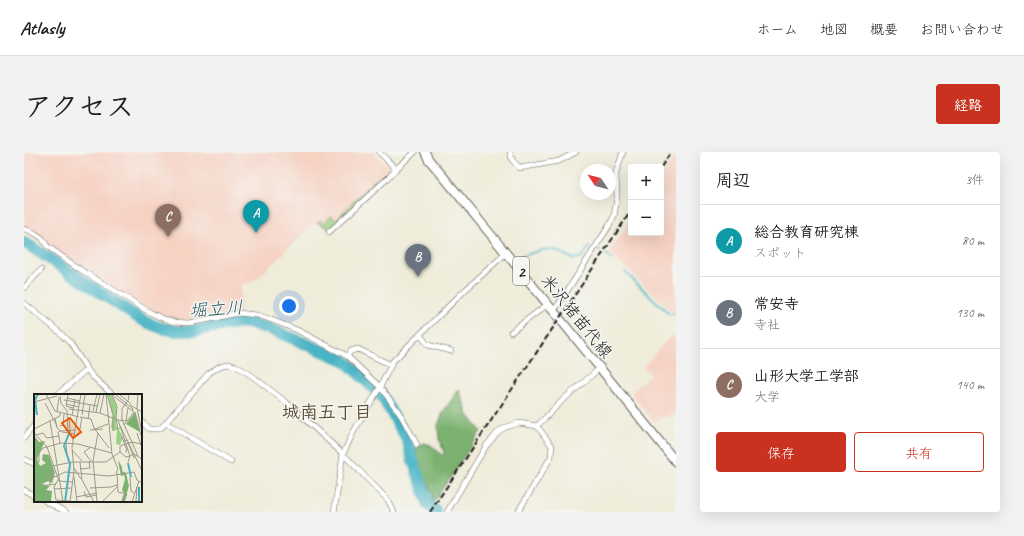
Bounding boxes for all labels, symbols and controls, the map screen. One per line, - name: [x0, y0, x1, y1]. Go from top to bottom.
- text: Atlasly: [20, 16, 64, 40]
- text: ホーム: [757, 21, 798, 38]
- text: 地図: [820, 21, 848, 38]
- text: 概要: [870, 21, 898, 38]
- text: お問い合わせ: [920, 21, 1004, 38]
- button: 経路: [936, 84, 1000, 124]
- text: アクセス: [24, 89, 134, 124]
- north arrow: [580, 164, 616, 200]
- map controls: [628, 164, 664, 236]
- button: +: [628, 164, 664, 200]
- text: 周辺: [716, 170, 750, 191]
- text: 3件: [965, 172, 984, 188]
- pin: A: [243, 200, 269, 233]
- button: −: [628, 200, 664, 236]
- pin: C: [155, 204, 181, 237]
- text: 総合教育研究棟: [754, 223, 859, 242]
- text: A: [726, 233, 732, 249]
- text: 80 m: [962, 233, 984, 249]
- pin: B: [405, 244, 431, 277]
- text: スポット: [754, 245, 806, 261]
- road number: 2: [513, 257, 529, 285]
- street label: 米沢猪苗代線: [536, 270, 617, 363]
- text: 常安寺: [754, 295, 799, 314]
- water label: 堀立川: [188, 296, 244, 322]
- your location: [279, 296, 299, 316]
- text: B: [726, 305, 732, 321]
- text: 130 m: [956, 305, 984, 321]
- text: 寺社: [754, 317, 780, 333]
- text: 山形大学工学部: [754, 367, 859, 386]
- text: C: [726, 377, 732, 393]
- text: 140 m: [956, 377, 984, 393]
- text: 大学: [754, 389, 780, 405]
- inset map: [34, 394, 142, 502]
- district label: 城南五丁目: [282, 401, 372, 423]
- button: 保存: [716, 432, 846, 472]
- button: 共有: [854, 432, 984, 472]

